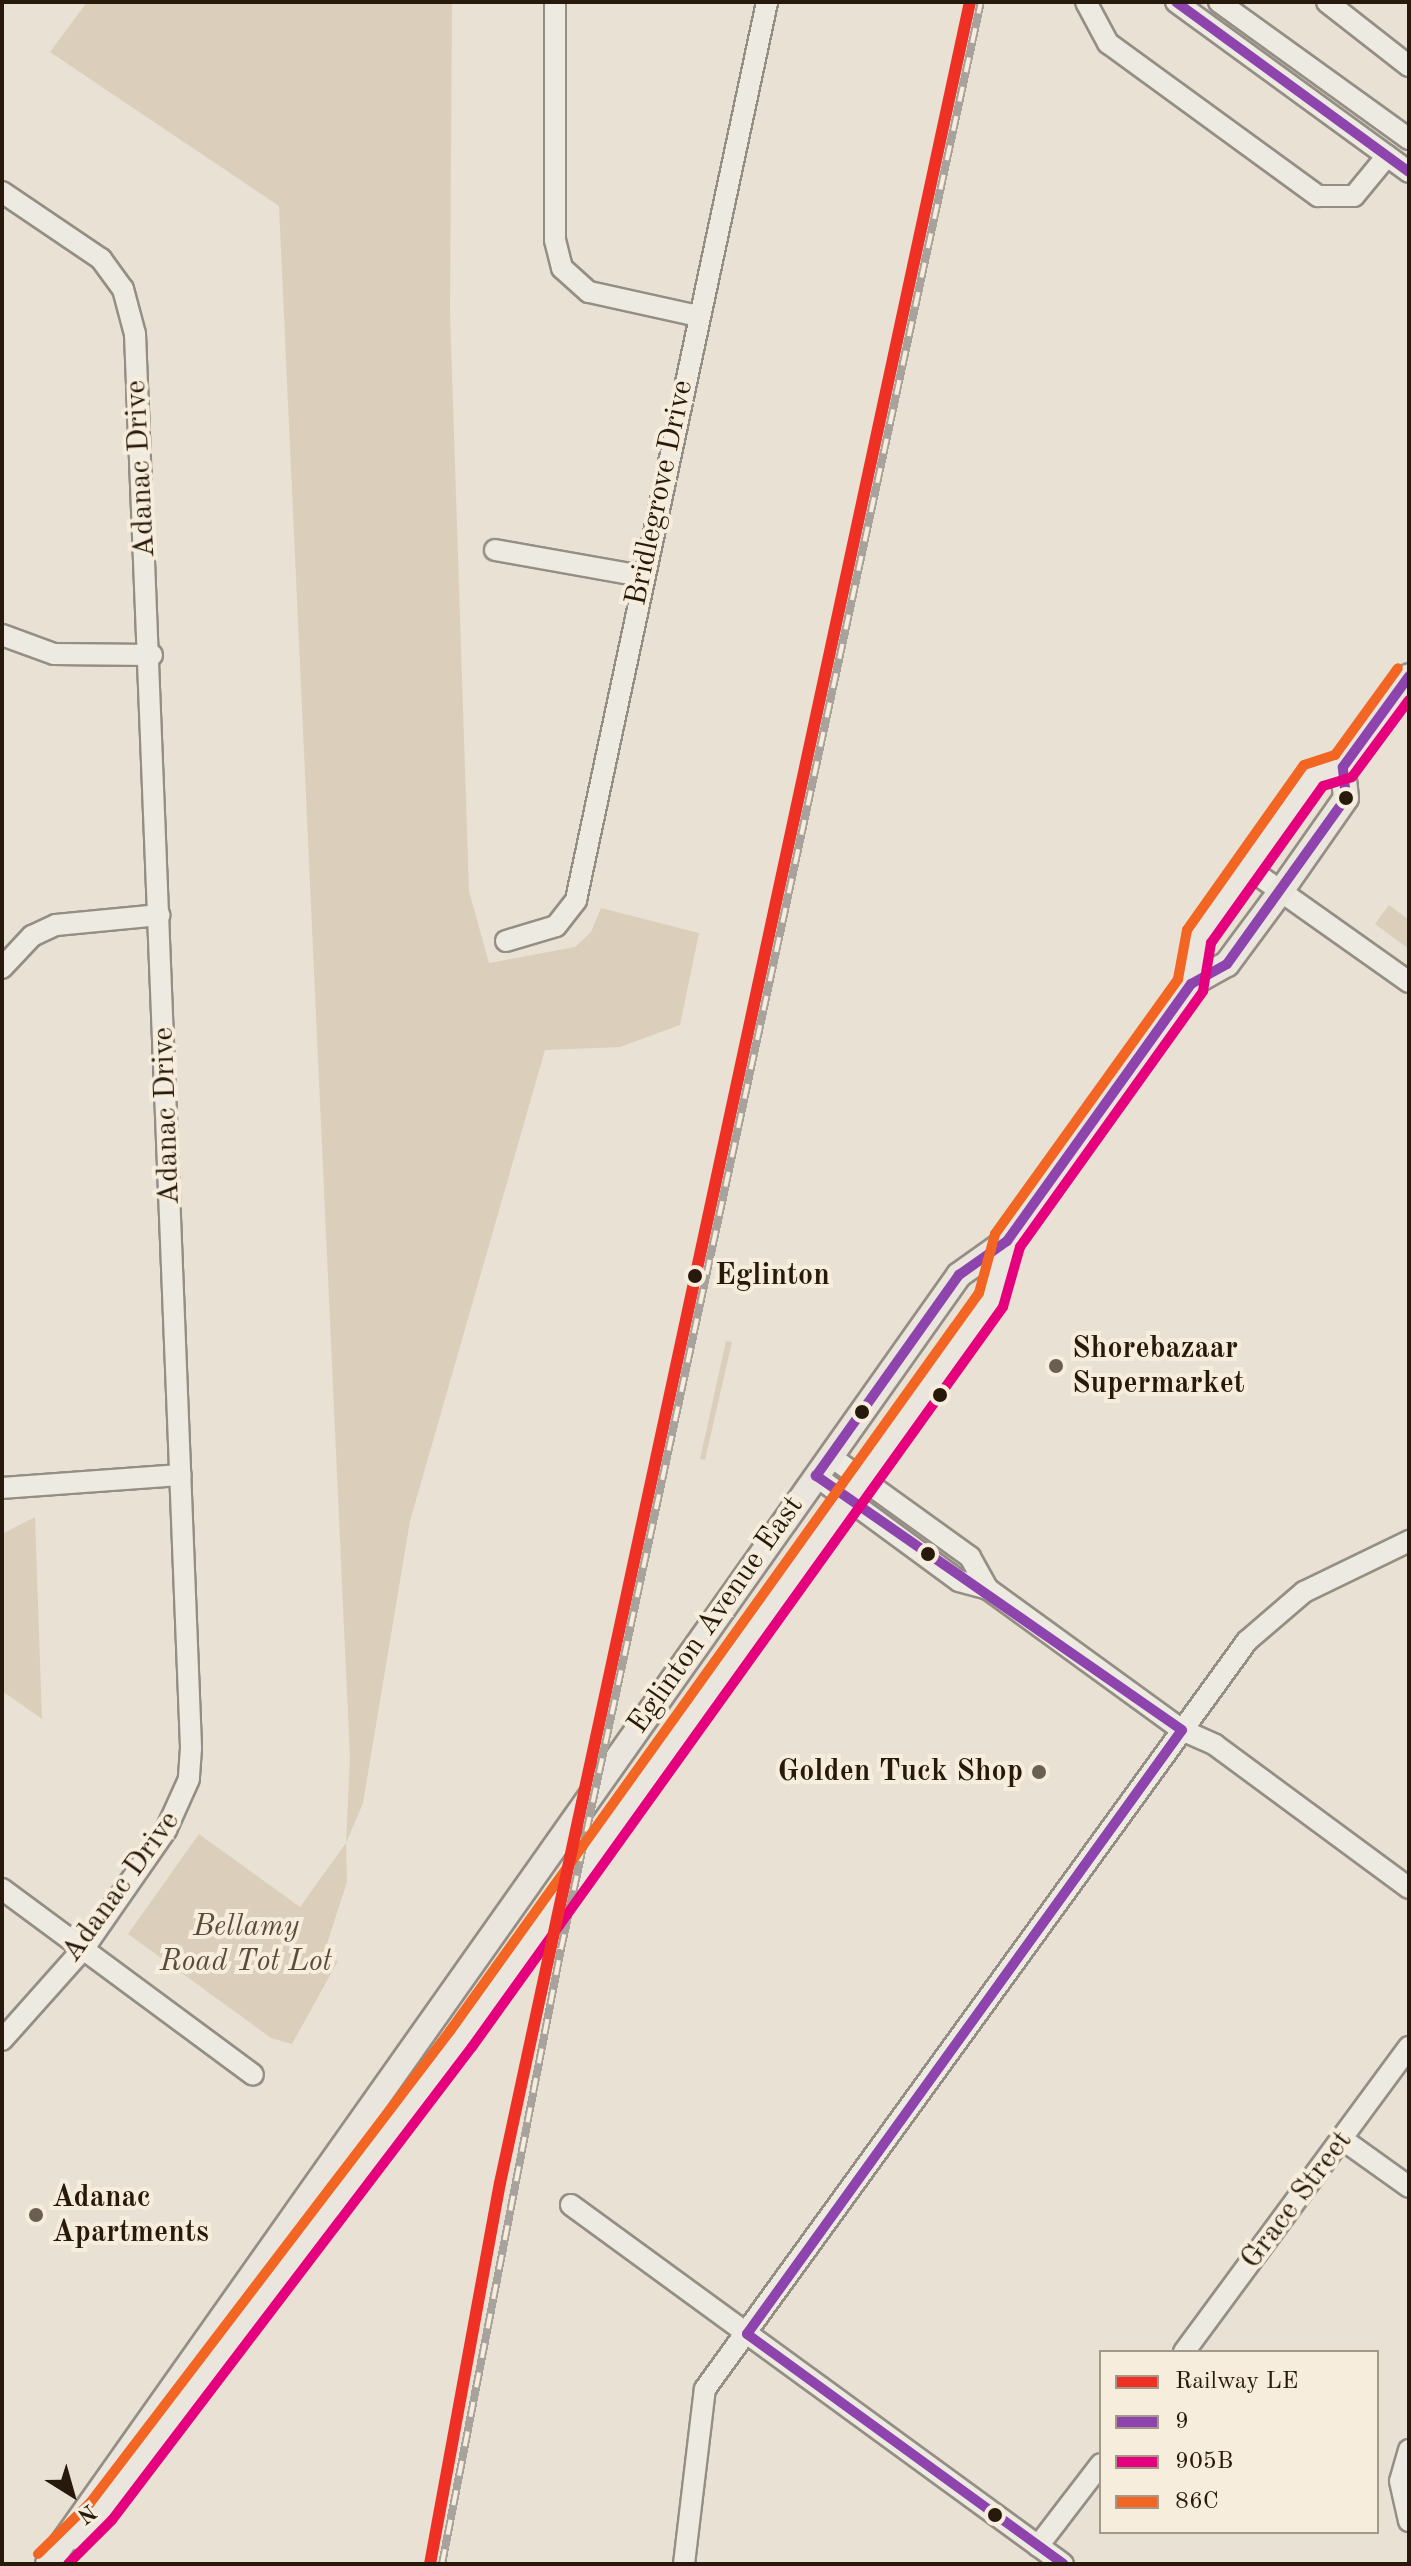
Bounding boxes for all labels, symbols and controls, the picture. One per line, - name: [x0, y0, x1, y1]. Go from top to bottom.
- street label: Bridlegrove Drive: [619, 377, 701, 609]
- street label: Adanac Drive: [118, 379, 164, 559]
- unlabelled marker: [1338, 790, 1354, 806]
- street label: Adanac Drive: [146, 1026, 188, 1206]
- place label: Eglinton: [715, 1258, 830, 1294]
- marker: Eglinton: [682, 1263, 708, 1289]
- place label: Shorebazaar Supermarket: [1072, 1331, 1245, 1402]
- marker: Shorebazaar Supermarket: [1047, 1357, 1065, 1375]
- unlabelled marker: [932, 1387, 948, 1403]
- unlabelled marker: [854, 1404, 870, 1420]
- street label: Eglinton Avenue East: [620, 1489, 812, 1741]
- unlabelled marker: [920, 1546, 936, 1562]
- place label: Golden Tuck Shop: [778, 1754, 1023, 1790]
- marker: Golden Tuck Shop: [1030, 1763, 1048, 1781]
- street label: Adanac Drive: [54, 1804, 188, 1970]
- park label: Bellamy Road Tot Lot: [160, 1909, 332, 1980]
- street label: Grace Street: [1233, 2124, 1361, 2276]
- place label: Adanac Apartments: [52, 2180, 209, 2250]
- marker: Adanac Apartments: [27, 2206, 45, 2224]
- legend: [1099, 2350, 1379, 2534]
- text: Railway LE: [1175, 2370, 1298, 2394]
- text: 9: [1175, 2410, 1189, 2434]
- text: 905B: [1175, 2450, 1233, 2474]
- north arrow: [32, 2454, 112, 2534]
- text: 86C: [1175, 2490, 1219, 2514]
- text: N: [73, 2499, 100, 2527]
- unlabelled marker: [987, 2507, 1003, 2523]

